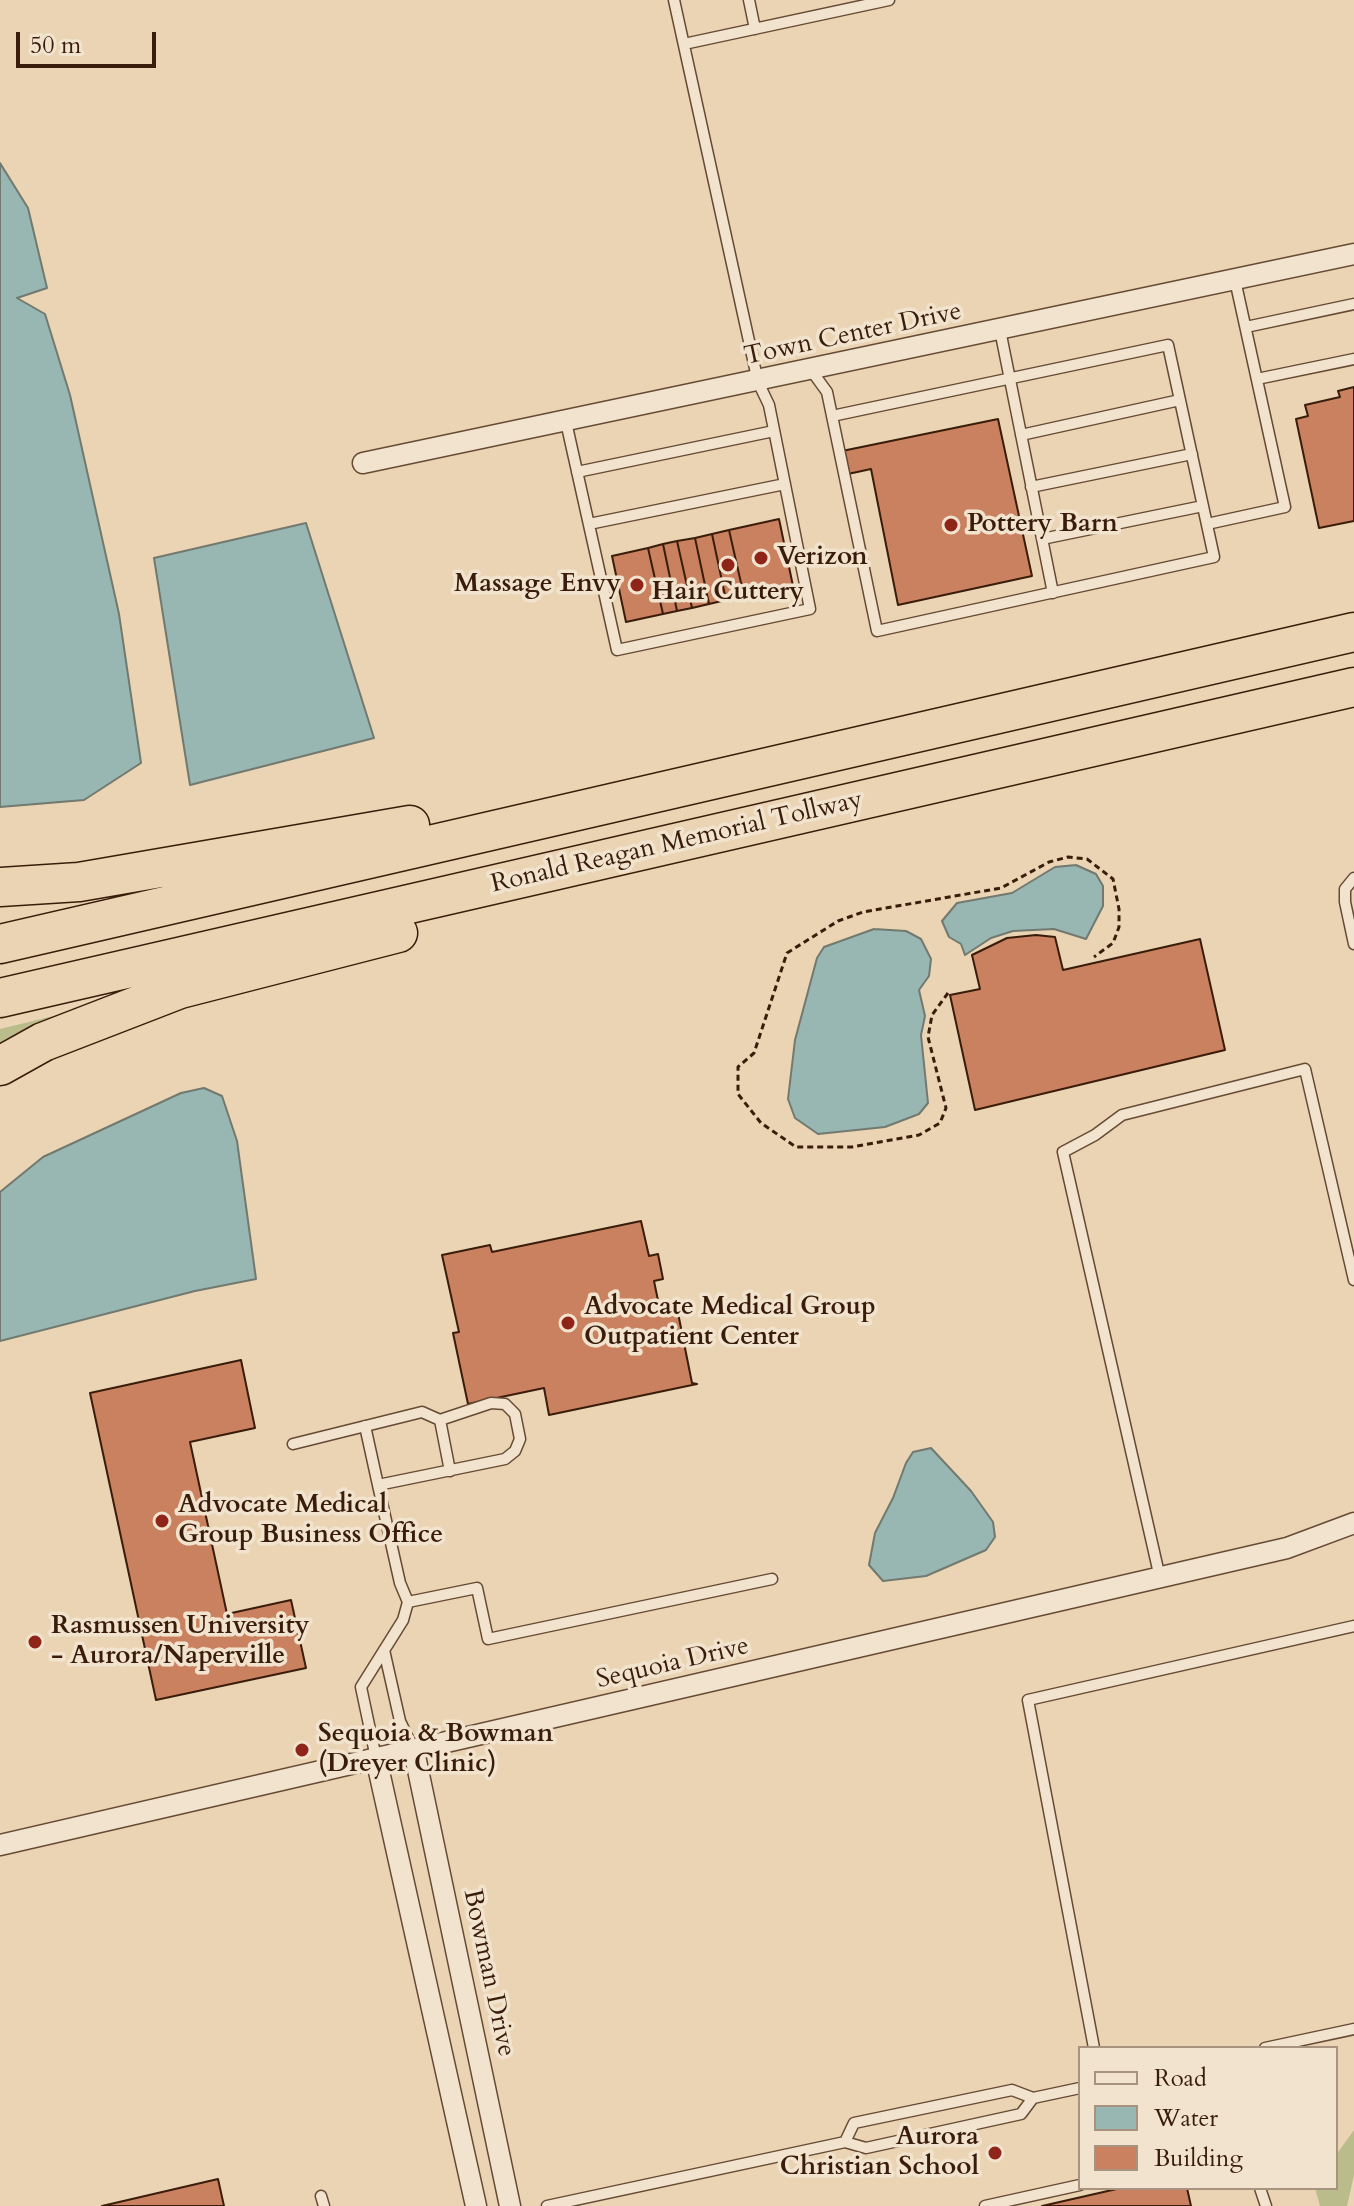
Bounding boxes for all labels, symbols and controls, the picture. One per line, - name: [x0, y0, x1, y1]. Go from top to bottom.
- scale bar: [20, 16, 160, 66]
- text: 50 m: [30, 29, 81, 62]
- street label: Town Center Drive: [741, 297, 965, 373]
- place label: Pottery Barn: [967, 509, 1118, 541]
- marker: Pottery Barn: [942, 516, 960, 534]
- place label: Verizon: [777, 542, 868, 574]
- marker: Verizon: [752, 549, 770, 567]
- marker: Hair Cuttery: [719, 556, 737, 574]
- place label: Massage Envy: [454, 569, 621, 601]
- marker: Massage Envy: [628, 576, 646, 594]
- place label: Hair Cuttery: [652, 577, 804, 609]
- street label: Ronald Reagan Memorial Tollway: [488, 785, 866, 901]
- place label: Advocate Medical Group Outpatient Center: [584, 1292, 876, 1354]
- marker: Advocate Medical Group Outpatient Center: [559, 1314, 577, 1332]
- place label: Advocate Medical Group Business Office: [178, 1490, 443, 1552]
- marker: Advocate Medical Group Business Office: [153, 1512, 171, 1530]
- place label: Rasmussen University - Aurora/Naperville: [51, 1611, 309, 1672]
- street label: Sequoia Drive: [594, 1631, 752, 1697]
- marker: Rasmussen University - Aurora/Naperville: [26, 1633, 44, 1651]
- place label: Sequoia & Bowman (Dreyer Clinic): [318, 1719, 553, 1780]
- marker: Sequoia & Bowman (Dreyer Clinic): [293, 1741, 311, 1759]
- street label: Bowman Drive: [455, 1886, 521, 2060]
- legend: [1078, 2046, 1338, 2190]
- text: Road: [1154, 2062, 1207, 2095]
- text: Water: [1154, 2102, 1218, 2135]
- place label: Aurora Christian School: [780, 2122, 979, 2184]
- text: Building: [1154, 2142, 1243, 2175]
- marker: Aurora Christian School: [986, 2144, 1004, 2162]

